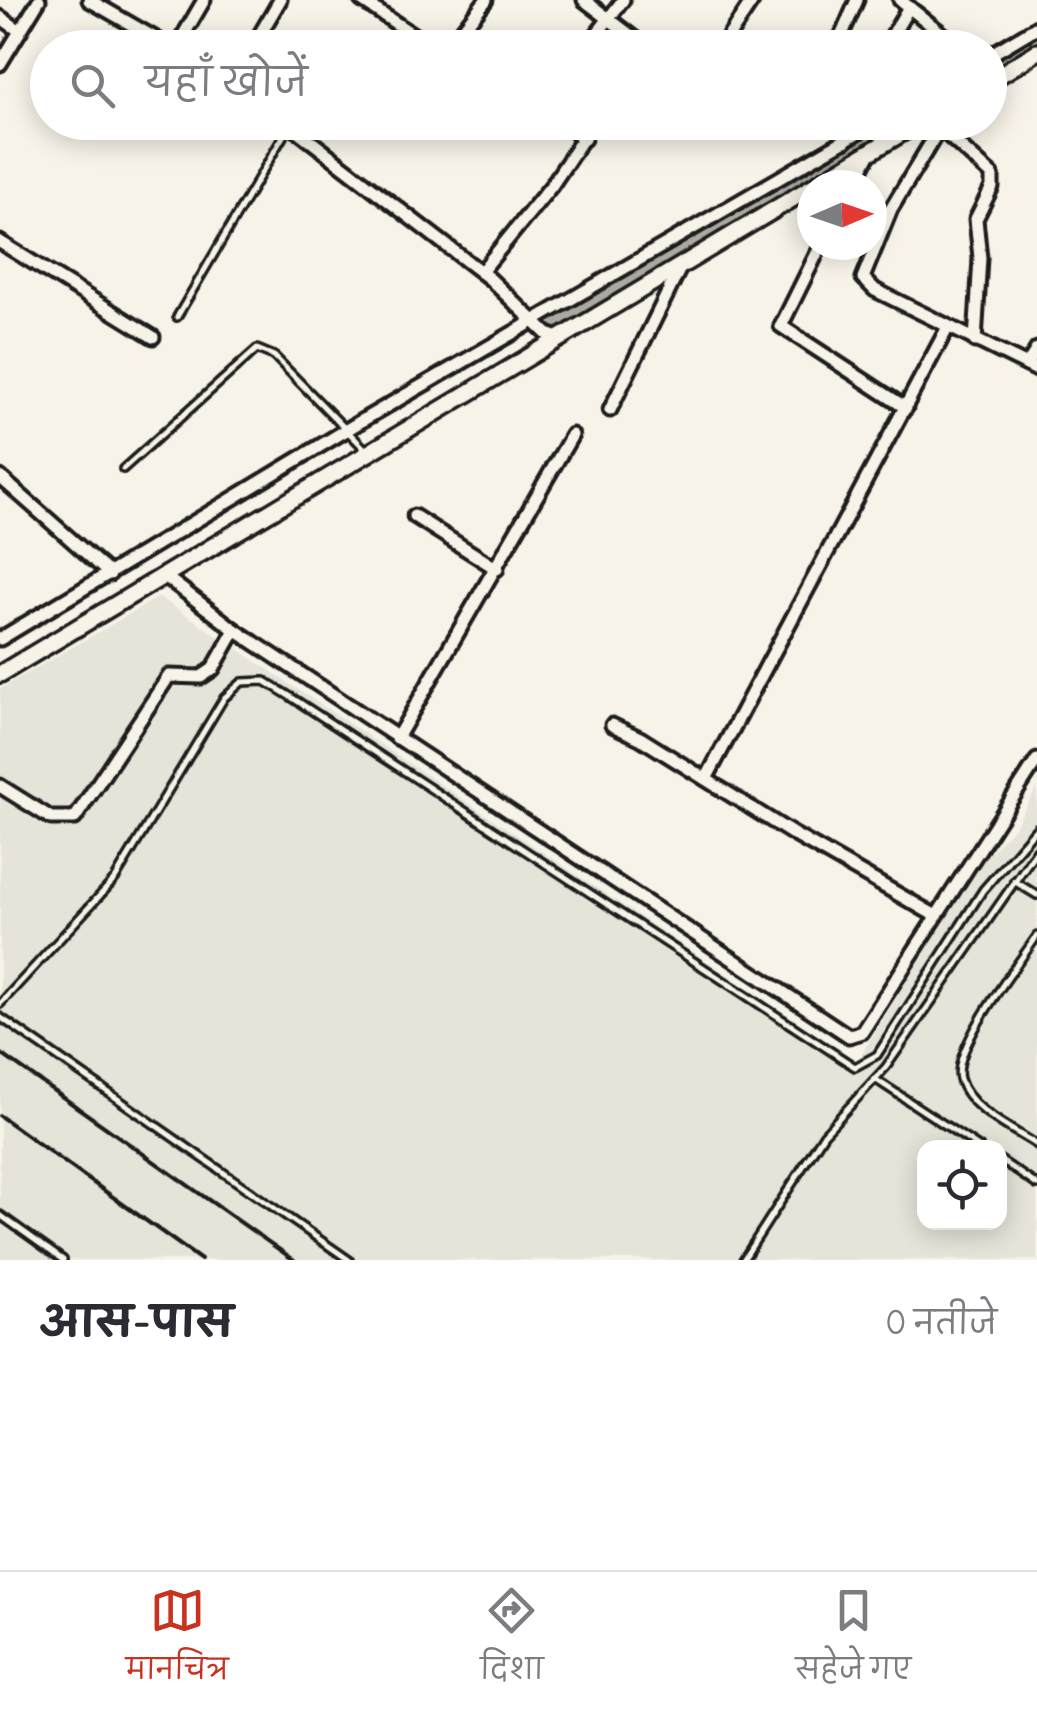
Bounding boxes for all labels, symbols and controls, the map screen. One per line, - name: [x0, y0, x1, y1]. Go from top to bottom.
- search box: [30, 30, 1007, 140]
- icon: search: [65, 58, 120, 113]
- text: यहाँ खोजें: [145, 58, 308, 105]
- north arrow: [797, 170, 887, 260]
- map controls: [917, 1140, 1007, 1230]
- button: locate: [917, 1140, 1007, 1230]
- text: आस-पास: [40, 1295, 233, 1347]
- text: 0 नतीजे: [885, 1302, 997, 1343]
- tab: मानचित्र: [126, 1583, 229, 1700]
- tab: दिशा: [480, 1583, 544, 1700]
- tab: सहेजे गए: [795, 1583, 911, 1700]

